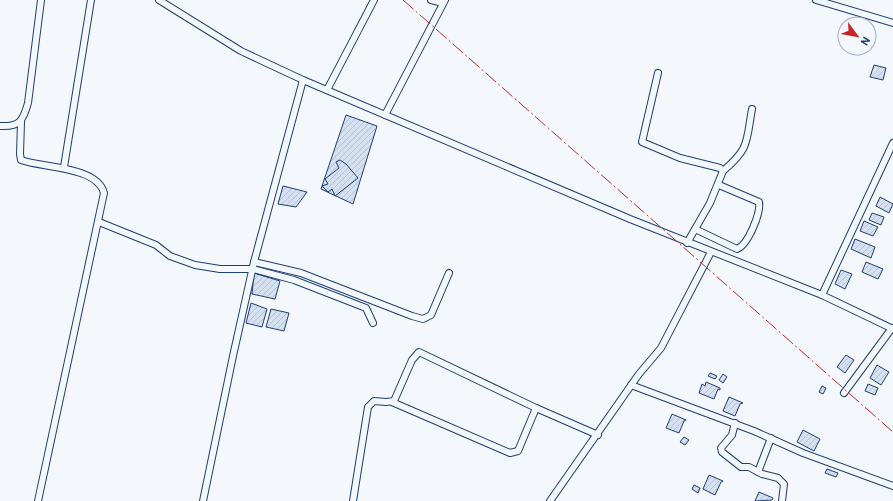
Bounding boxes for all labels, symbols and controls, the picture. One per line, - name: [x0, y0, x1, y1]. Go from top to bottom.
- north arrow: [837, 16, 877, 56]
- text: N: [857, 34, 873, 48]

